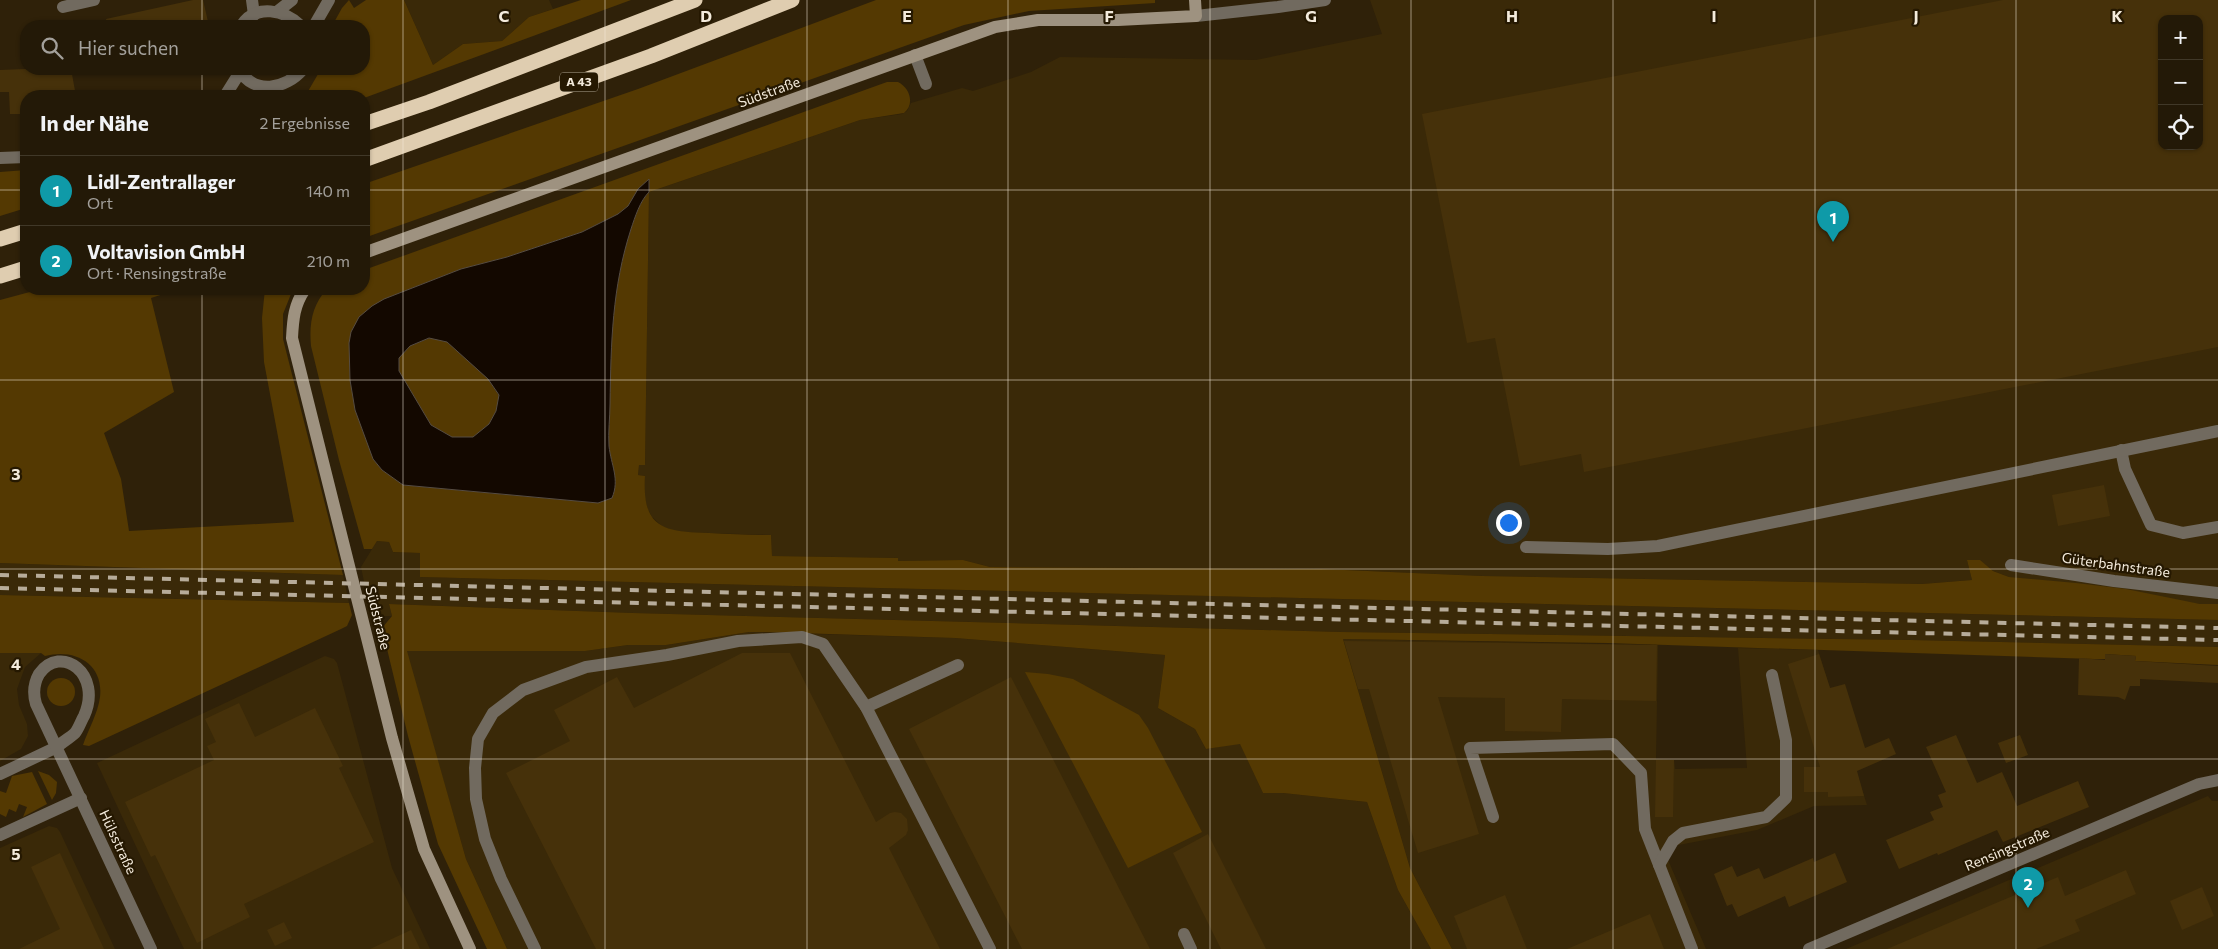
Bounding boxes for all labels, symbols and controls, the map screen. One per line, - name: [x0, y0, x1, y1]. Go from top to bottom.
- text: C: [499, 6, 510, 25]
- text: D: [700, 6, 712, 25]
- text: E: [902, 6, 912, 25]
- text: F: [1104, 6, 1114, 25]
- text: G: [1305, 6, 1317, 25]
- text: H: [1506, 6, 1518, 25]
- text: I: [1711, 6, 1717, 25]
- text: J: [1913, 6, 1919, 25]
- text: K: [2111, 6, 2123, 25]
- map controls: [2158, 15, 2203, 150]
- button: +: [2158, 15, 2203, 60]
- search box: [20, 20, 370, 75]
- icon: search: [38, 34, 66, 62]
- text: Hier suchen: [78, 36, 179, 59]
- button: −: [2158, 60, 2203, 105]
- road number: A 43: [560, 72, 598, 91]
- street label: Südstraße: [735, 72, 802, 111]
- button: locate: [2158, 105, 2203, 150]
- text: In der Nähe: [40, 110, 149, 135]
- text: 2 Ergebnisse: [260, 113, 350, 132]
- text: Lidl-Zentrallager: [87, 170, 235, 193]
- text: 1: [52, 181, 60, 200]
- text: 140 m: [306, 181, 350, 200]
- text: Ort: [87, 193, 113, 212]
- pin: 1: [1817, 201, 1849, 242]
- text: Voltavision GmbH: [87, 240, 245, 263]
- text: 2: [51, 251, 61, 270]
- text: 210 m: [307, 251, 350, 270]
- text: Ort · Rensingstraße: [87, 263, 227, 282]
- text: 3: [11, 464, 21, 483]
- your location: [1496, 510, 1522, 536]
- street label: Güterbahnstraße: [2061, 548, 2171, 581]
- street label: Südstraße: [362, 584, 395, 651]
- text: 4: [11, 654, 21, 673]
- street label: Hülsstraße: [96, 807, 141, 877]
- street label: Rensingstraße: [1962, 823, 2052, 874]
- text: 5: [11, 844, 21, 863]
- pin: 2: [2012, 867, 2044, 908]

